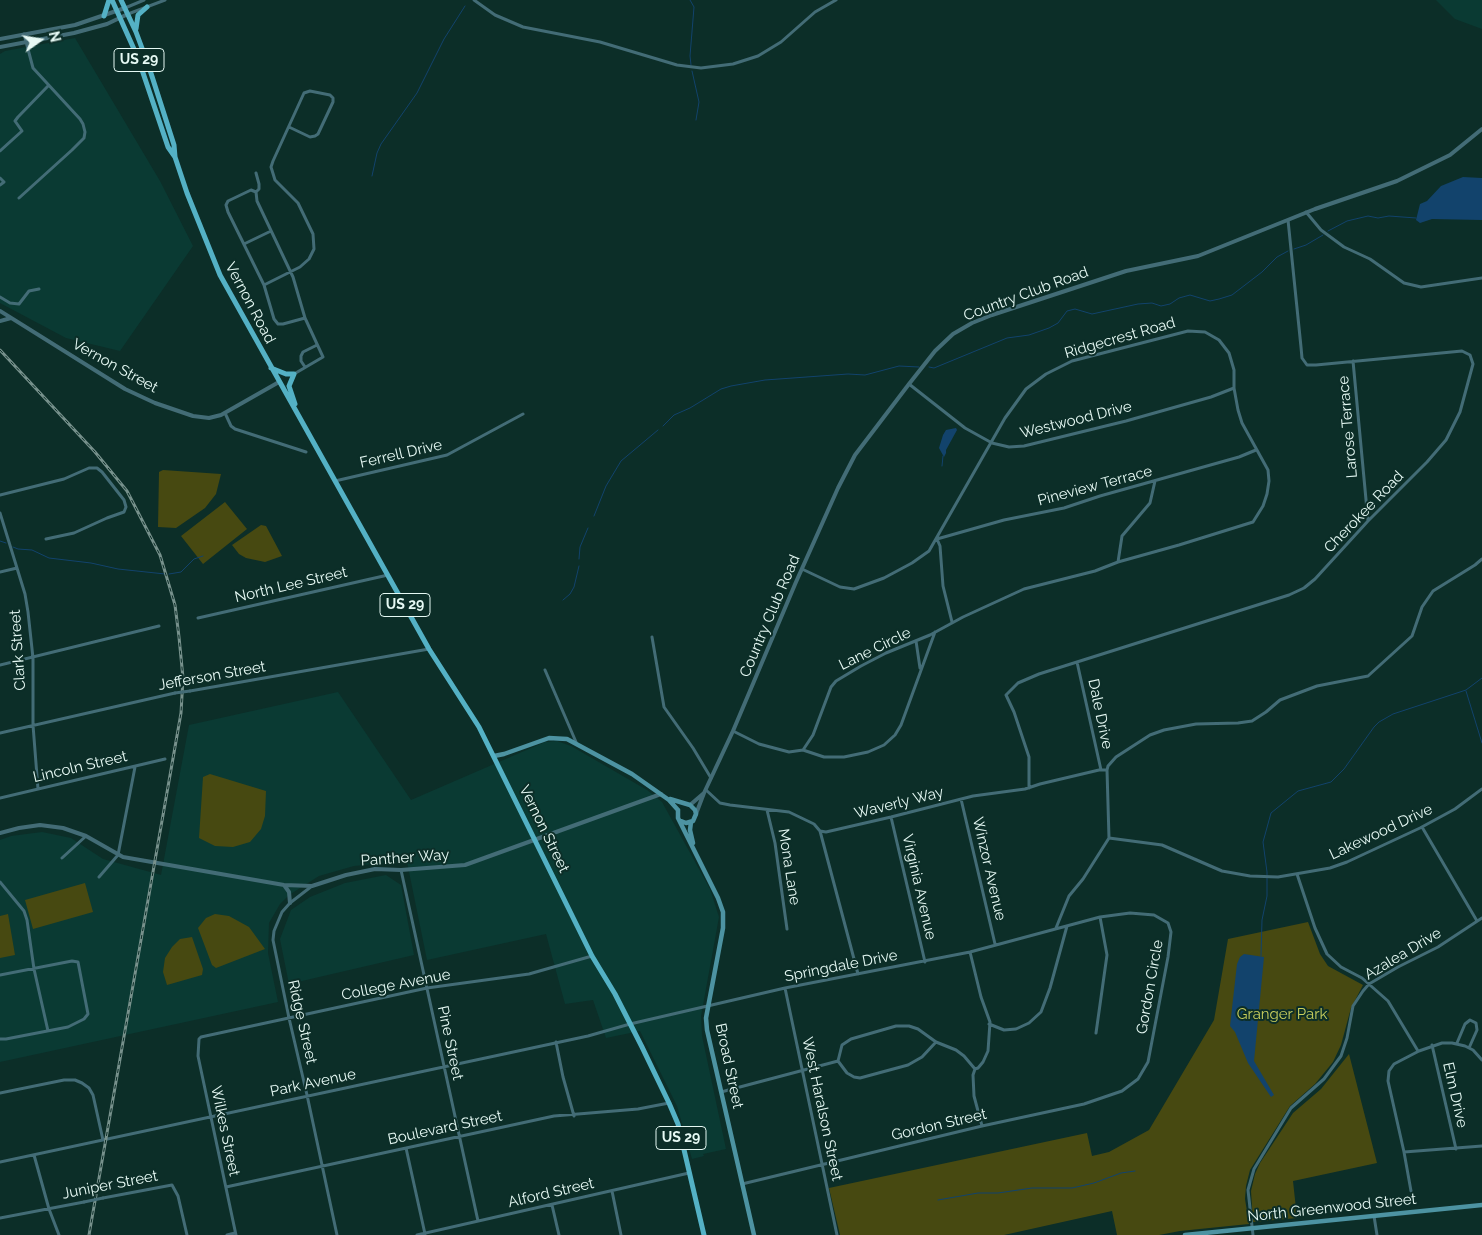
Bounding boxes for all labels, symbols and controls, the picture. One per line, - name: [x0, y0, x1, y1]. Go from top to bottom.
- north arrow: [15, 15, 65, 65]
- text: N: [46, 30, 64, 44]
- road number: US 29: [114, 48, 164, 72]
- street label: Vernon Road: [221, 259, 279, 347]
- street label: Country Club Road: [961, 263, 1091, 325]
- street label: Ridgecrest Road: [1062, 314, 1178, 362]
- street label: Vernon Street: [69, 335, 161, 397]
- street label: Larose Terrace: [1335, 375, 1361, 479]
- street label: Westwood Drive: [1018, 397, 1134, 443]
- street label: Ferrell Drive: [358, 436, 444, 472]
- street label: Pineview Terrace: [1036, 462, 1154, 510]
- street label: Cherokee Road: [1320, 467, 1408, 557]
- street label: Country Club Road: [736, 552, 804, 680]
- street label: North Lee Street: [233, 563, 349, 607]
- road number: US 29: [380, 594, 430, 616]
- street label: Clark Street: [6, 609, 30, 691]
- street label: Lane Circle: [836, 624, 914, 674]
- street label: Jefferson Street: [157, 658, 267, 694]
- street label: Dale Drive: [1084, 677, 1116, 751]
- street label: Lincoln Street: [31, 747, 129, 787]
- street label: Vernon Street: [515, 782, 573, 876]
- street label: Waverly Way: [852, 783, 946, 823]
- street label: Lakewood Drive: [1327, 800, 1435, 864]
- street label: Winzor Avenue: [968, 816, 1010, 922]
- street label: Mona Lane: [774, 827, 804, 907]
- street label: Virginia Avenue: [898, 833, 940, 941]
- street label: Panther Way: [360, 846, 450, 870]
- street label: Azalea Drive: [1361, 924, 1445, 984]
- street label: Gordon Circle: [1133, 939, 1167, 1035]
- street label: Springdale Drive: [783, 946, 899, 986]
- street label: College Avenue: [340, 966, 452, 1004]
- street label: Ridge Street: [284, 978, 320, 1066]
- street label: Pine Street: [433, 1004, 467, 1082]
- park label: Granger Park: [1237, 1005, 1327, 1023]
- street label: Broad Street: [711, 1022, 747, 1110]
- street label: West Haralson Street: [798, 1035, 846, 1183]
- street label: Elm Drive: [1439, 1061, 1471, 1129]
- street label: Park Avenue: [269, 1065, 357, 1101]
- street label: Wilkes Street: [207, 1084, 243, 1178]
- street label: Gordon Street: [890, 1105, 988, 1145]
- street label: Boulevard Street: [386, 1107, 504, 1149]
- road number: US 29: [656, 1126, 706, 1150]
- street label: Juniper Street: [61, 1167, 159, 1203]
- street label: Alford Street: [506, 1174, 596, 1212]
- street label: North Greenwood Street: [1247, 1190, 1417, 1226]

